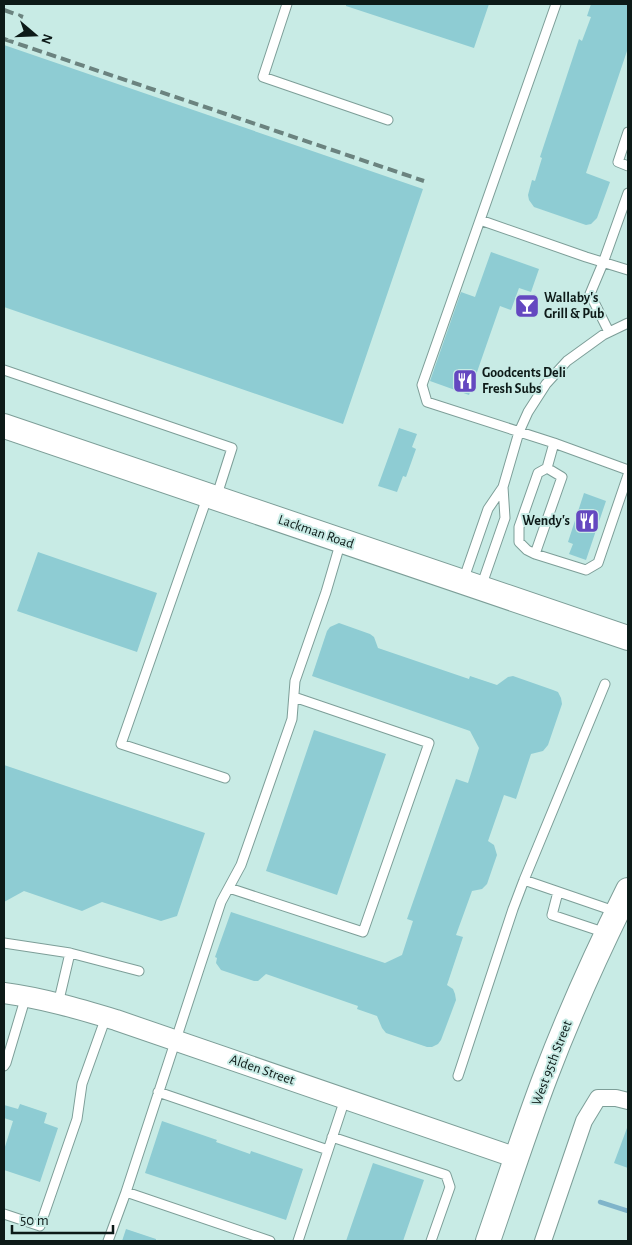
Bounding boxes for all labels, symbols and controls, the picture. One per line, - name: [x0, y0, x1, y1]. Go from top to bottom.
- north arrow: [10, 10, 60, 60]
- text: N: [38, 32, 55, 46]
- place label: Wallaby's Grill & Pub: [544, 291, 604, 321]
- bar icon: Wallaby's Grill & Pub: [514, 293, 540, 319]
- place label: Goodcents Deli Fresh Subs: [482, 366, 566, 396]
- restaurant icon: Goodcents Deli Fresh Subs: [452, 368, 478, 394]
- restaurant icon: Wendy's: [574, 508, 600, 534]
- street label: Lackman Road: [276, 513, 356, 551]
- place label: Wendy's: [522, 514, 570, 528]
- street label: West 95th Street: [529, 1018, 575, 1107]
- street label: Alden Street: [228, 1052, 297, 1088]
- scale bar: [12, 1202, 114, 1234]
- text: 50 m: [20, 1213, 49, 1228]

